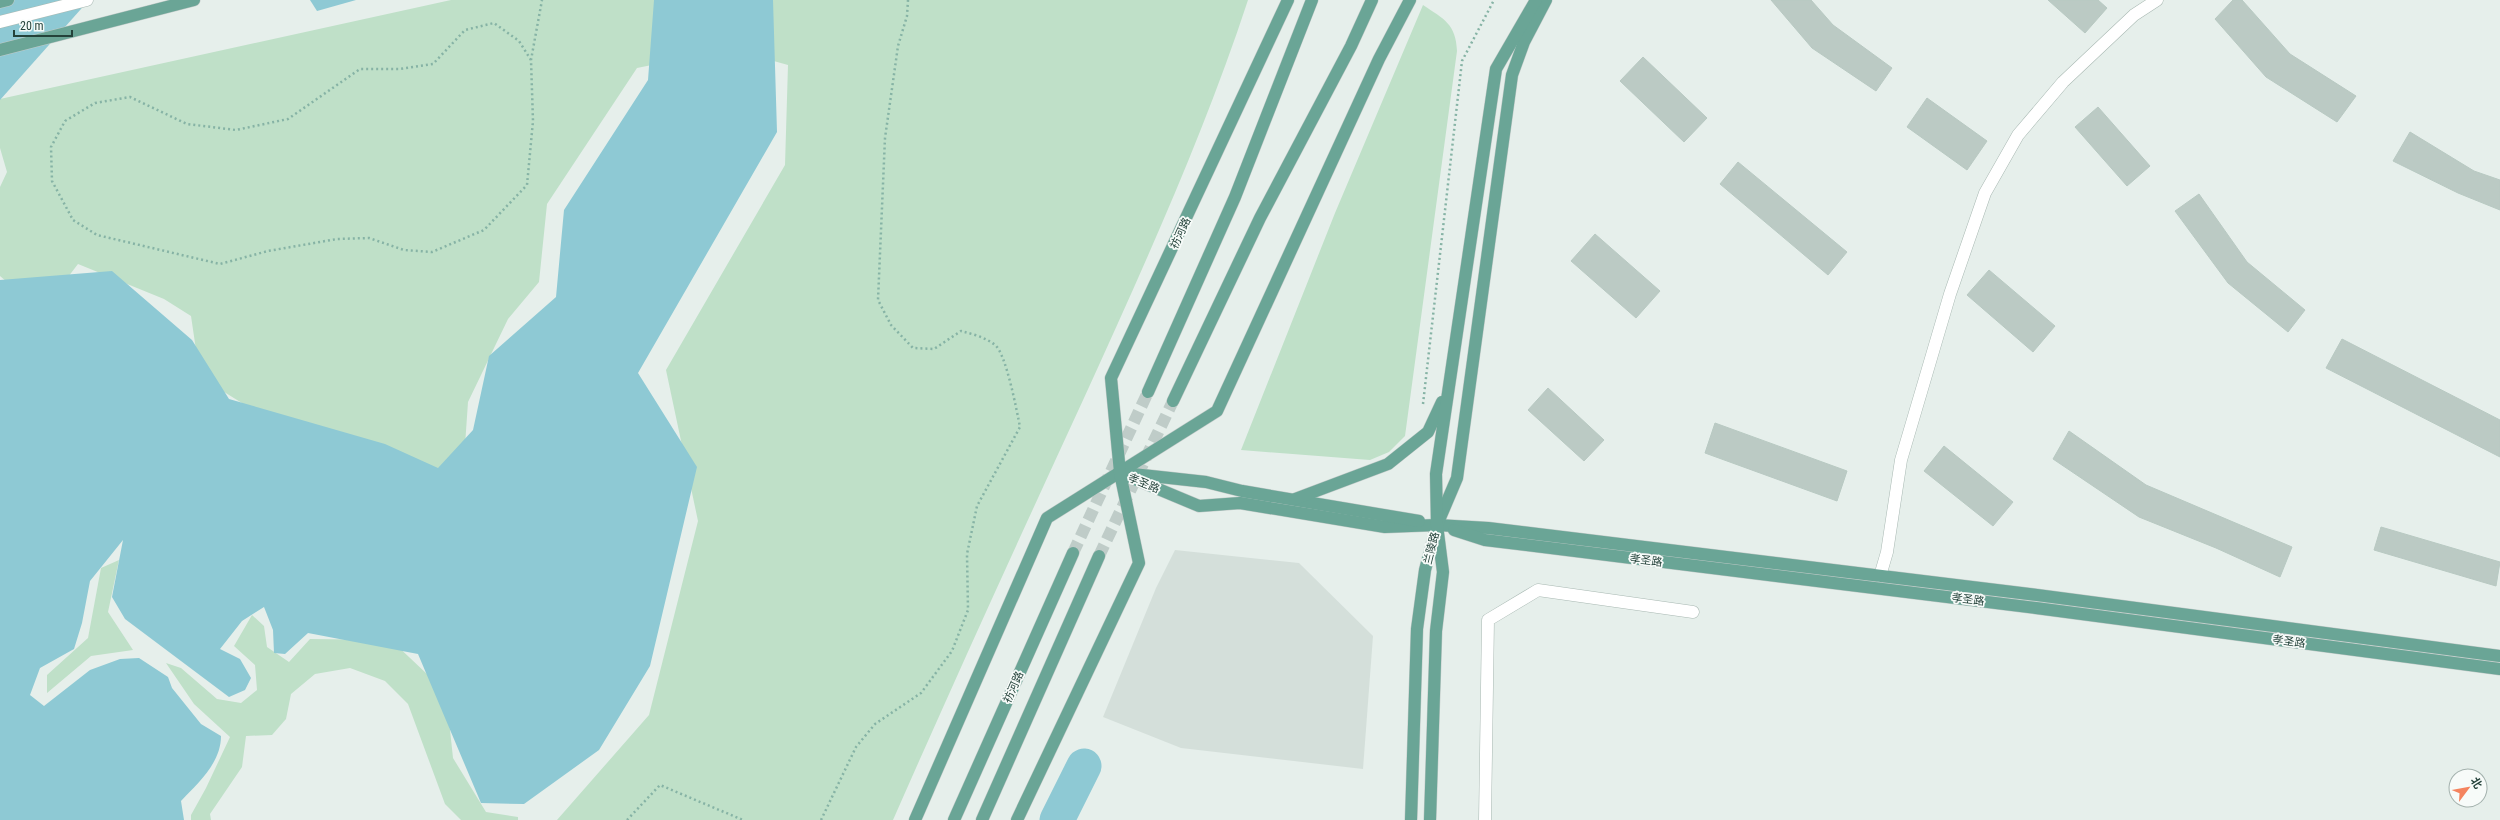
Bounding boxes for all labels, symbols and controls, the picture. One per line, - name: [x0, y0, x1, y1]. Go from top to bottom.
- scale bar: [14, 12, 72, 38]
- text: 20 m: [20, 19, 44, 33]
- street label: 祊河路: [1168, 216, 1193, 251]
- street label: 孝圣路: [1126, 471, 1162, 496]
- street label: 兰陵路: [1421, 531, 1442, 566]
- street label: 孝圣路: [1629, 552, 1663, 569]
- street label: 孝圣路: [1951, 591, 1985, 608]
- street label: 孝圣路: [2272, 633, 2306, 650]
- street label: 祊河路: [1001, 669, 1026, 705]
- north arrow: [2448, 768, 2488, 808]
- text: 北: [2468, 775, 2484, 791]

